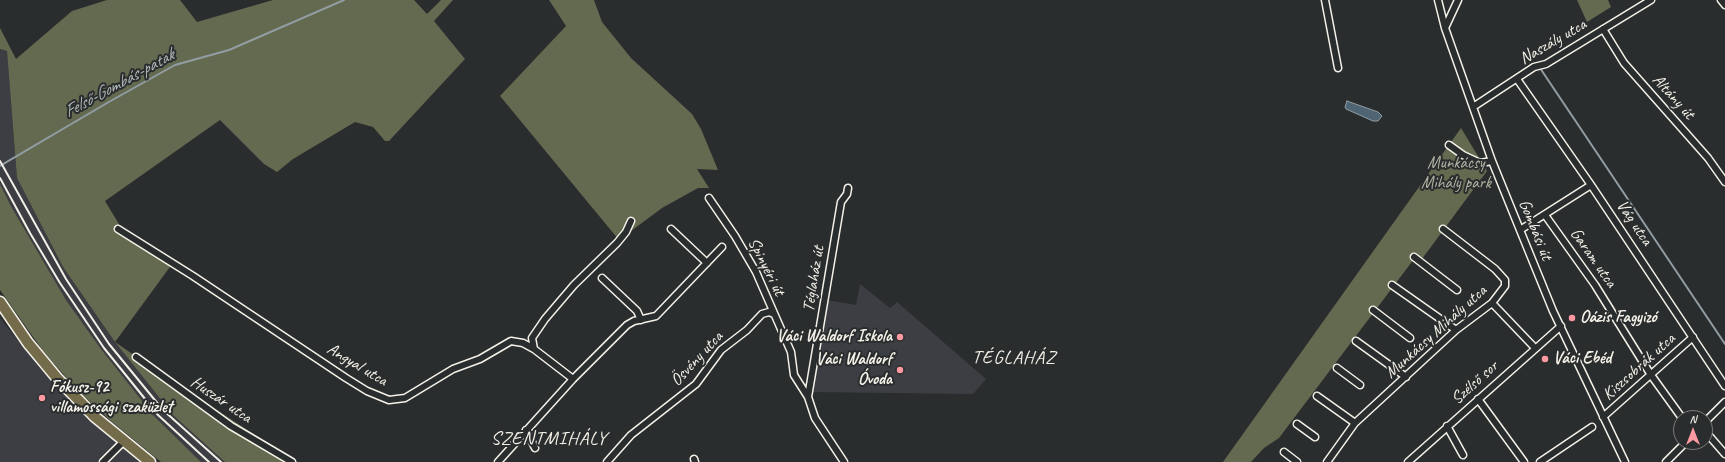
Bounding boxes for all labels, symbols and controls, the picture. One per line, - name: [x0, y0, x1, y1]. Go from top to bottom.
- street label: Naszály utca: [1516, 15, 1590, 69]
- water label: Felső-Gombás-patak: [60, 45, 178, 123]
- street label: Altány út: [1647, 70, 1699, 124]
- park label: Munkácsy Mihály park: [1421, 154, 1491, 194]
- street label: Vág utca: [1611, 196, 1657, 250]
- street label: Gombási út: [1514, 197, 1556, 263]
- street label: Garam utca: [1565, 224, 1621, 292]
- street label: Spinyéri út: [743, 235, 789, 299]
- street label: Téglaház út: [799, 245, 829, 313]
- street label: Munkácsy Mihály utca: [1381, 281, 1491, 383]
- place label: Oázis Fagyizó: [1580, 308, 1657, 328]
- marker: Oázis Fagyizó: [1567, 313, 1577, 323]
- street label: Ösvény utca: [666, 327, 728, 391]
- place label: Váci Waldorf Iskola: [776, 327, 892, 347]
- street label: Kiszsobrák utca: [1598, 329, 1680, 405]
- marker: Váci Waldorf Iskola: [895, 332, 905, 342]
- street label: Angyal utca: [323, 339, 391, 391]
- district label: TÉGLAHÁZ: [972, 347, 1056, 369]
- place label: Váci Ebéd: [1553, 349, 1611, 369]
- place label: Váci Waldorf Óvoda: [816, 350, 892, 390]
- marker: Váci Ebéd: [1540, 354, 1550, 364]
- street label: Szélső sor: [1447, 357, 1503, 409]
- marker: Váci Waldorf Óvoda: [895, 365, 905, 375]
- street label: Huszár utca: [187, 372, 255, 428]
- place label: Fókusz-92 villamossági szaküzlet: [50, 378, 172, 418]
- marker: Fókusz-92 villamossági szaküzlet: [37, 393, 47, 403]
- north arrow: [1673, 410, 1713, 450]
- text: N: [1690, 412, 1696, 426]
- district label: SZENTMIHÁLY: [491, 428, 607, 450]

